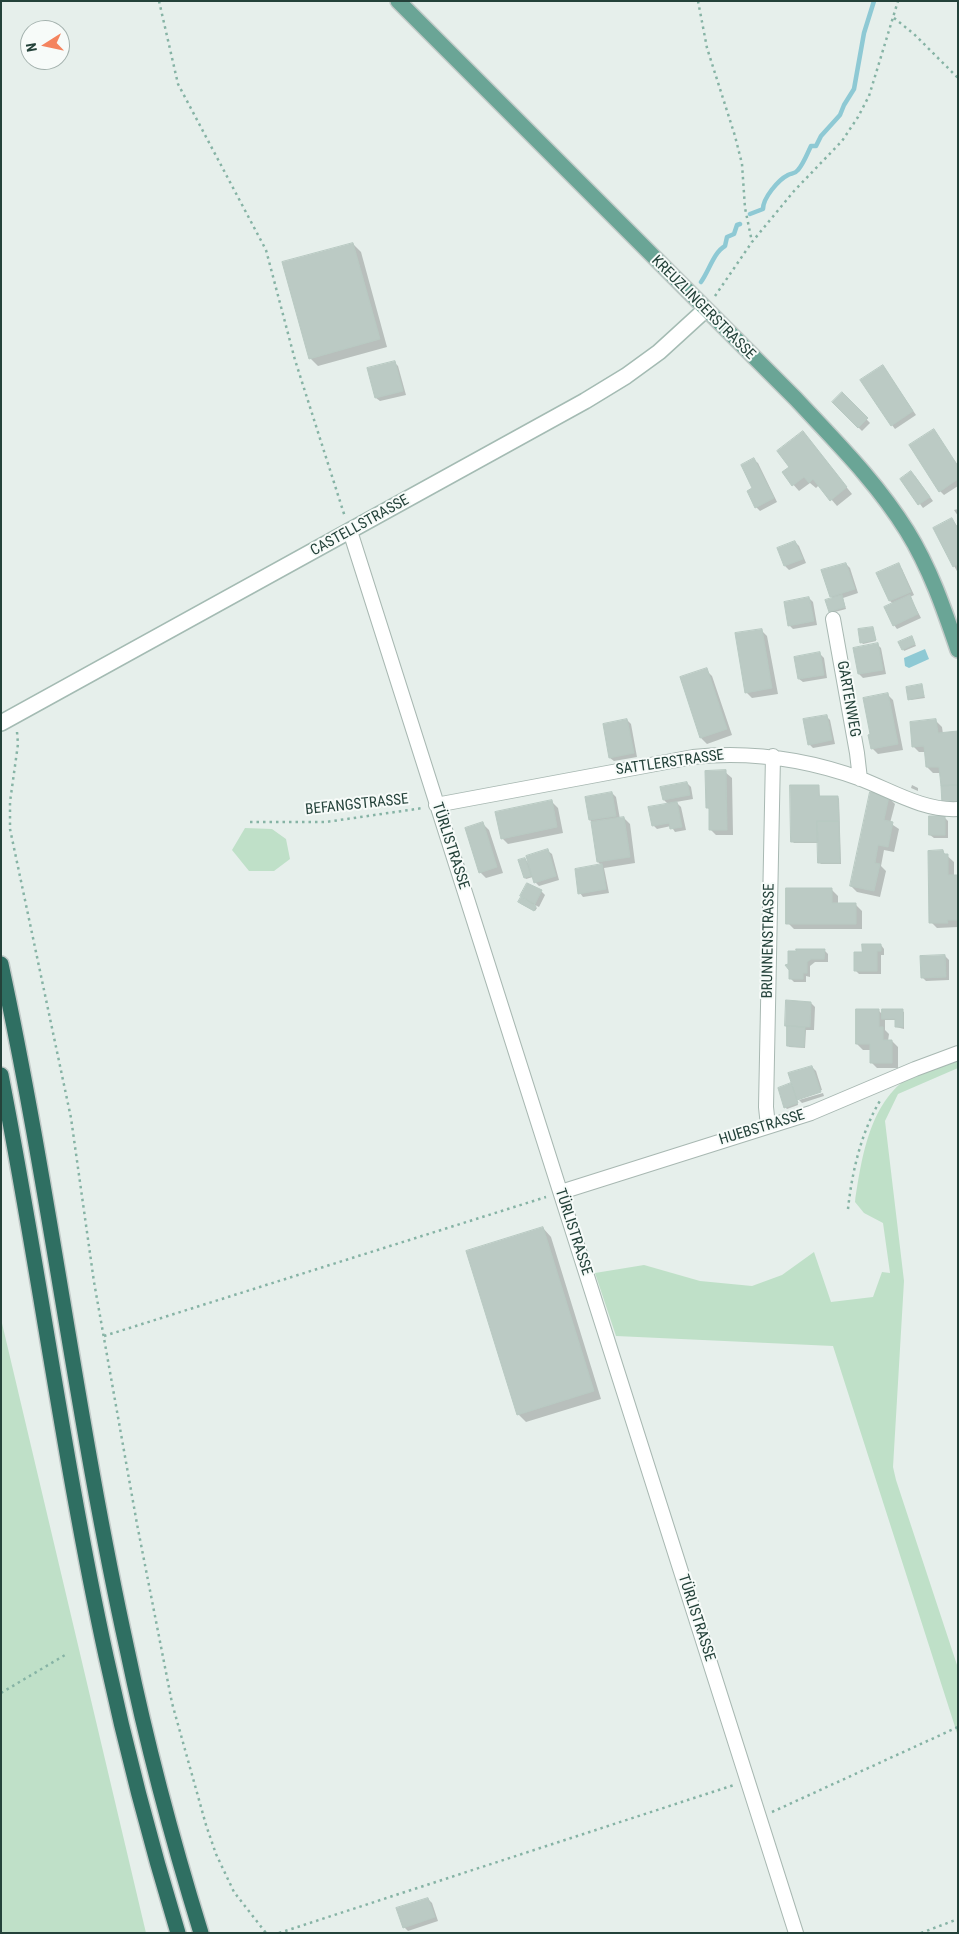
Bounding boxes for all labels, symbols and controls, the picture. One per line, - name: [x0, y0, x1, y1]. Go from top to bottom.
- north arrow: [20, 20, 70, 70]
- text: N: [23, 42, 40, 53]
- street label: KREUZLINGERSTRASSE: [647, 252, 759, 364]
- street label: CASTELLSTRASSE: [308, 492, 412, 560]
- street label: GARTENWEG: [832, 659, 864, 739]
- street label: SATTLERSTRASSE: [615, 747, 725, 779]
- street label: BEFANGSTRASSE: [305, 791, 409, 819]
- street label: TÜRLISTRASSE: [427, 800, 473, 892]
- street label: BRUNNENSTRASSE: [759, 883, 779, 999]
- street label: HUEBSTRASSE: [717, 1106, 807, 1150]
- street label: TÜRLISTRASSE: [550, 1186, 596, 1278]
- street label: TÜRLISTRASSE: [673, 1572, 719, 1664]

